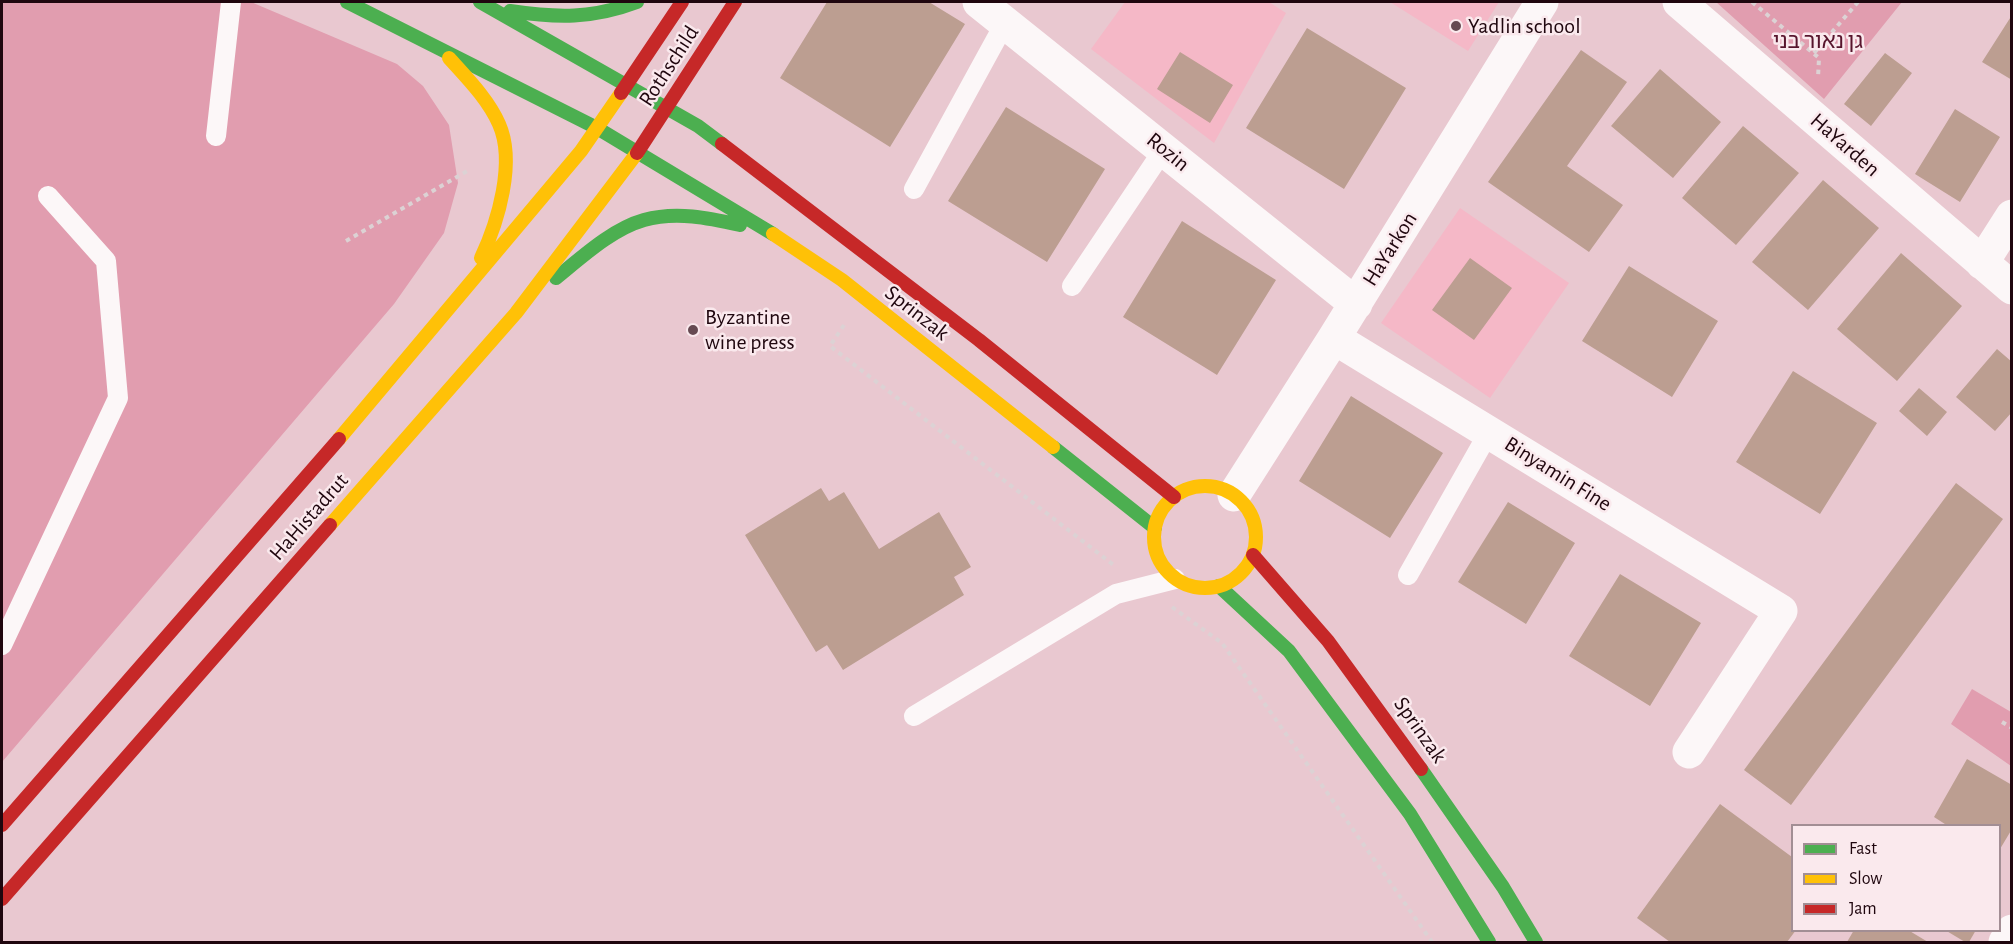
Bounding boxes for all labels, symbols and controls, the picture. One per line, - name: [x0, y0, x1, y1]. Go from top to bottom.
- place label: Yadlin school: [1468, 13, 1581, 39]
- marker: Yadlin school: [1449, 19, 1463, 33]
- street label: Rothschild: [633, 21, 705, 111]
- park label: גן נאור בני: [1773, 28, 1863, 54]
- street label: HaYarden: [1805, 108, 1885, 182]
- street label: Rozin: [1141, 127, 1195, 177]
- street label: HaYarkon: [1357, 207, 1423, 291]
- street label: Sprinzak: [880, 280, 954, 346]
- place label: Byzantine wine press: [705, 304, 795, 356]
- marker: Byzantine wine press: [686, 323, 700, 337]
- street label: Binyamin Fine: [1500, 431, 1616, 517]
- street label: HaHistadrut: [264, 468, 354, 566]
- street label: Sprinzak: [1388, 692, 1452, 768]
- legend: [1791, 824, 2001, 932]
- text: Fast: [1849, 840, 1877, 858]
- text: Slow: [1849, 870, 1882, 888]
- text: Jam: [1849, 900, 1877, 918]

